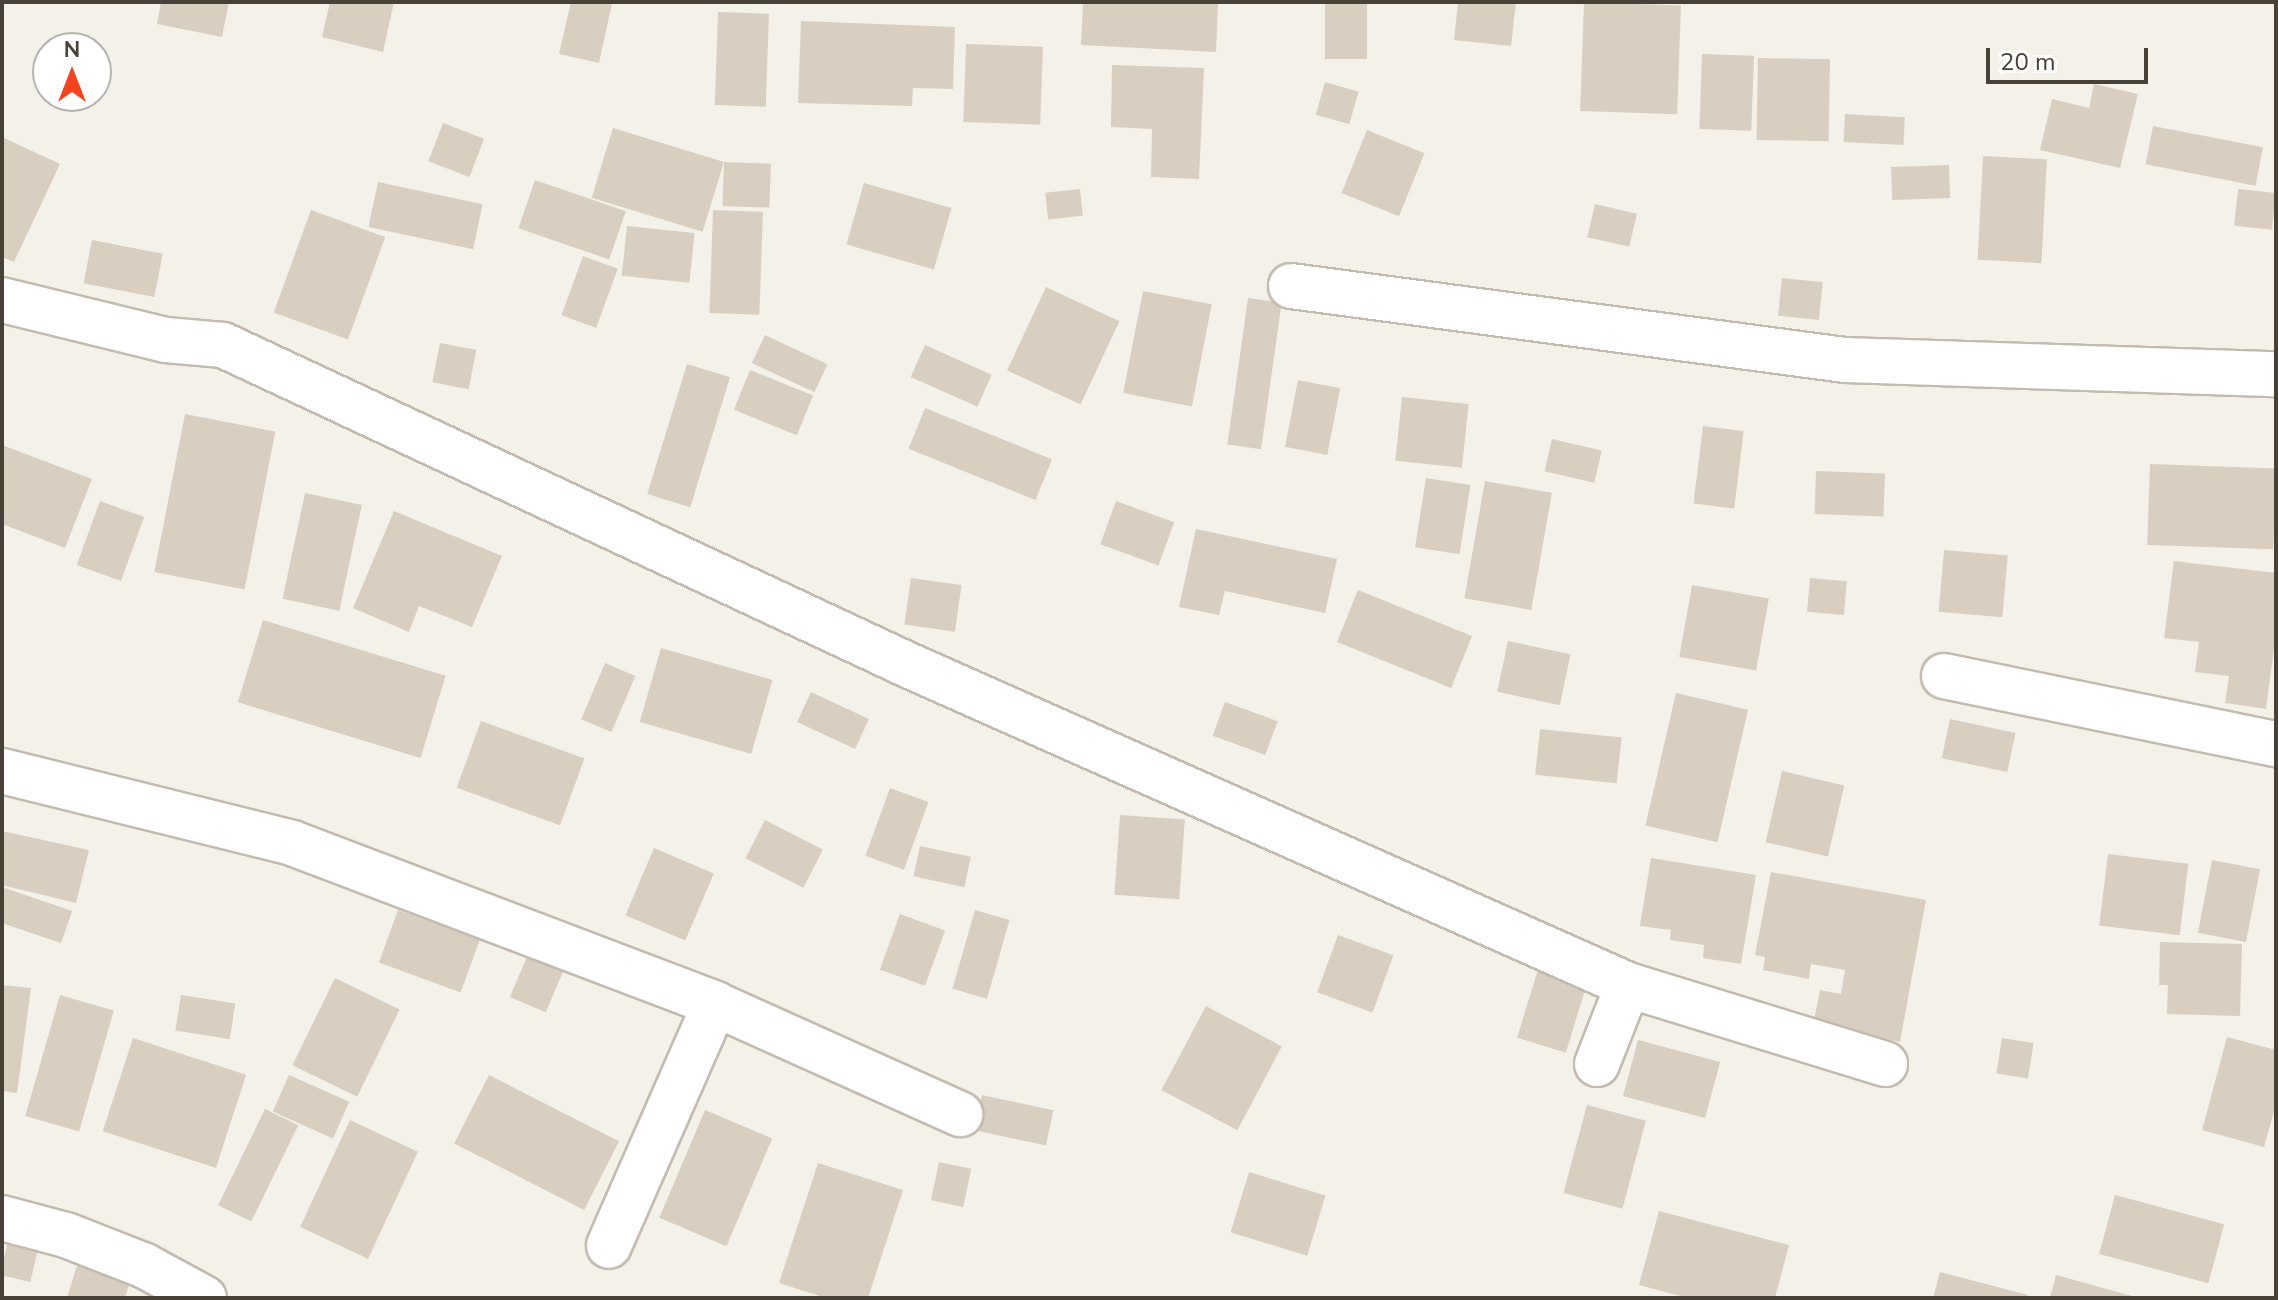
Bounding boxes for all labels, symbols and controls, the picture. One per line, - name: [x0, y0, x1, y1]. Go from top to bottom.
- north arrow: [32, 32, 112, 112]
- scale bar: [1990, 32, 2152, 82]
- text: N: [64, 35, 80, 65]
- text: 20 m: [2000, 46, 2056, 78]

